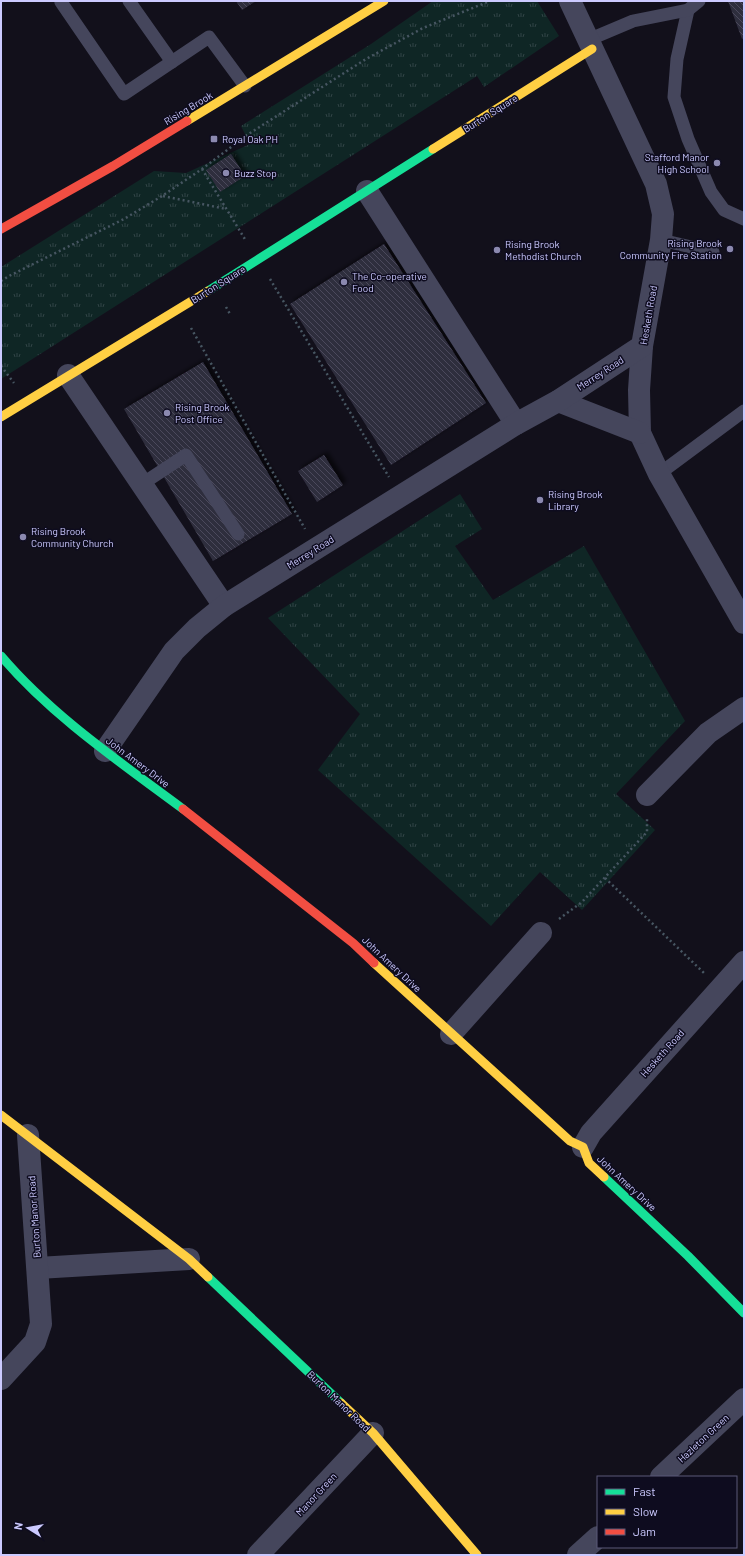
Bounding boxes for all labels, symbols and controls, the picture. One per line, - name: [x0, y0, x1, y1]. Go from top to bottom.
- street label: Rising Brook: [162, 89, 214, 127]
- street label: Burton Square: [460, 91, 520, 135]
- place label: Royal Oak PH: [222, 133, 278, 145]
- marker: Royal Oak PH: [209, 134, 219, 144]
- place label: Stafford Manor High School: [645, 151, 709, 175]
- marker: Stafford Manor High School: [712, 158, 722, 168]
- place label: Buzz Stop: [234, 167, 277, 179]
- marker: Buzz Stop: [221, 168, 231, 178]
- place label: Rising Brook Community Fire Station: [620, 237, 722, 261]
- place label: Rising Brook Methodist Church: [505, 238, 581, 262]
- marker: Rising Brook Community Fire Station: [725, 244, 735, 254]
- marker: Rising Brook Methodist Church: [492, 245, 502, 255]
- street label: Burton Square: [188, 262, 248, 306]
- place label: The Co-operative Food: [352, 270, 427, 294]
- marker: The Co-operative Food: [339, 277, 349, 287]
- street label: Hesketh Road: [637, 285, 659, 345]
- street label: Merrey Road: [574, 353, 626, 393]
- place label: Rising Brook Post Office: [175, 401, 230, 425]
- marker: Rising Brook Post Office: [162, 408, 172, 418]
- place label: Rising Brook Library: [548, 488, 603, 512]
- marker: Rising Brook Library: [535, 495, 545, 505]
- place label: Rising Brook Community Church: [31, 525, 114, 549]
- marker: Rising Brook Community Church: [18, 532, 28, 542]
- street label: Merrey Road: [284, 533, 336, 571]
- street label: John Amery Drive: [104, 734, 172, 790]
- street label: John Amery Drive: [360, 934, 424, 994]
- street label: Hesketh Road: [638, 1027, 686, 1079]
- street label: John Amery Drive: [595, 1153, 659, 1213]
- street label: Burton Manor Road: [25, 1175, 43, 1259]
- street label: Burton Manor Road: [305, 1368, 373, 1434]
- street label: Hazleton Green: [675, 1411, 731, 1465]
- street label: Manor Green: [293, 1470, 339, 1518]
- legend: [597, 1476, 737, 1548]
- text: Fast: [633, 1484, 656, 1498]
- text: Slow: [633, 1504, 658, 1518]
- north arrow: [8, 1508, 48, 1548]
- text: N: [11, 1521, 25, 1531]
- text: Jam: [633, 1524, 656, 1538]

